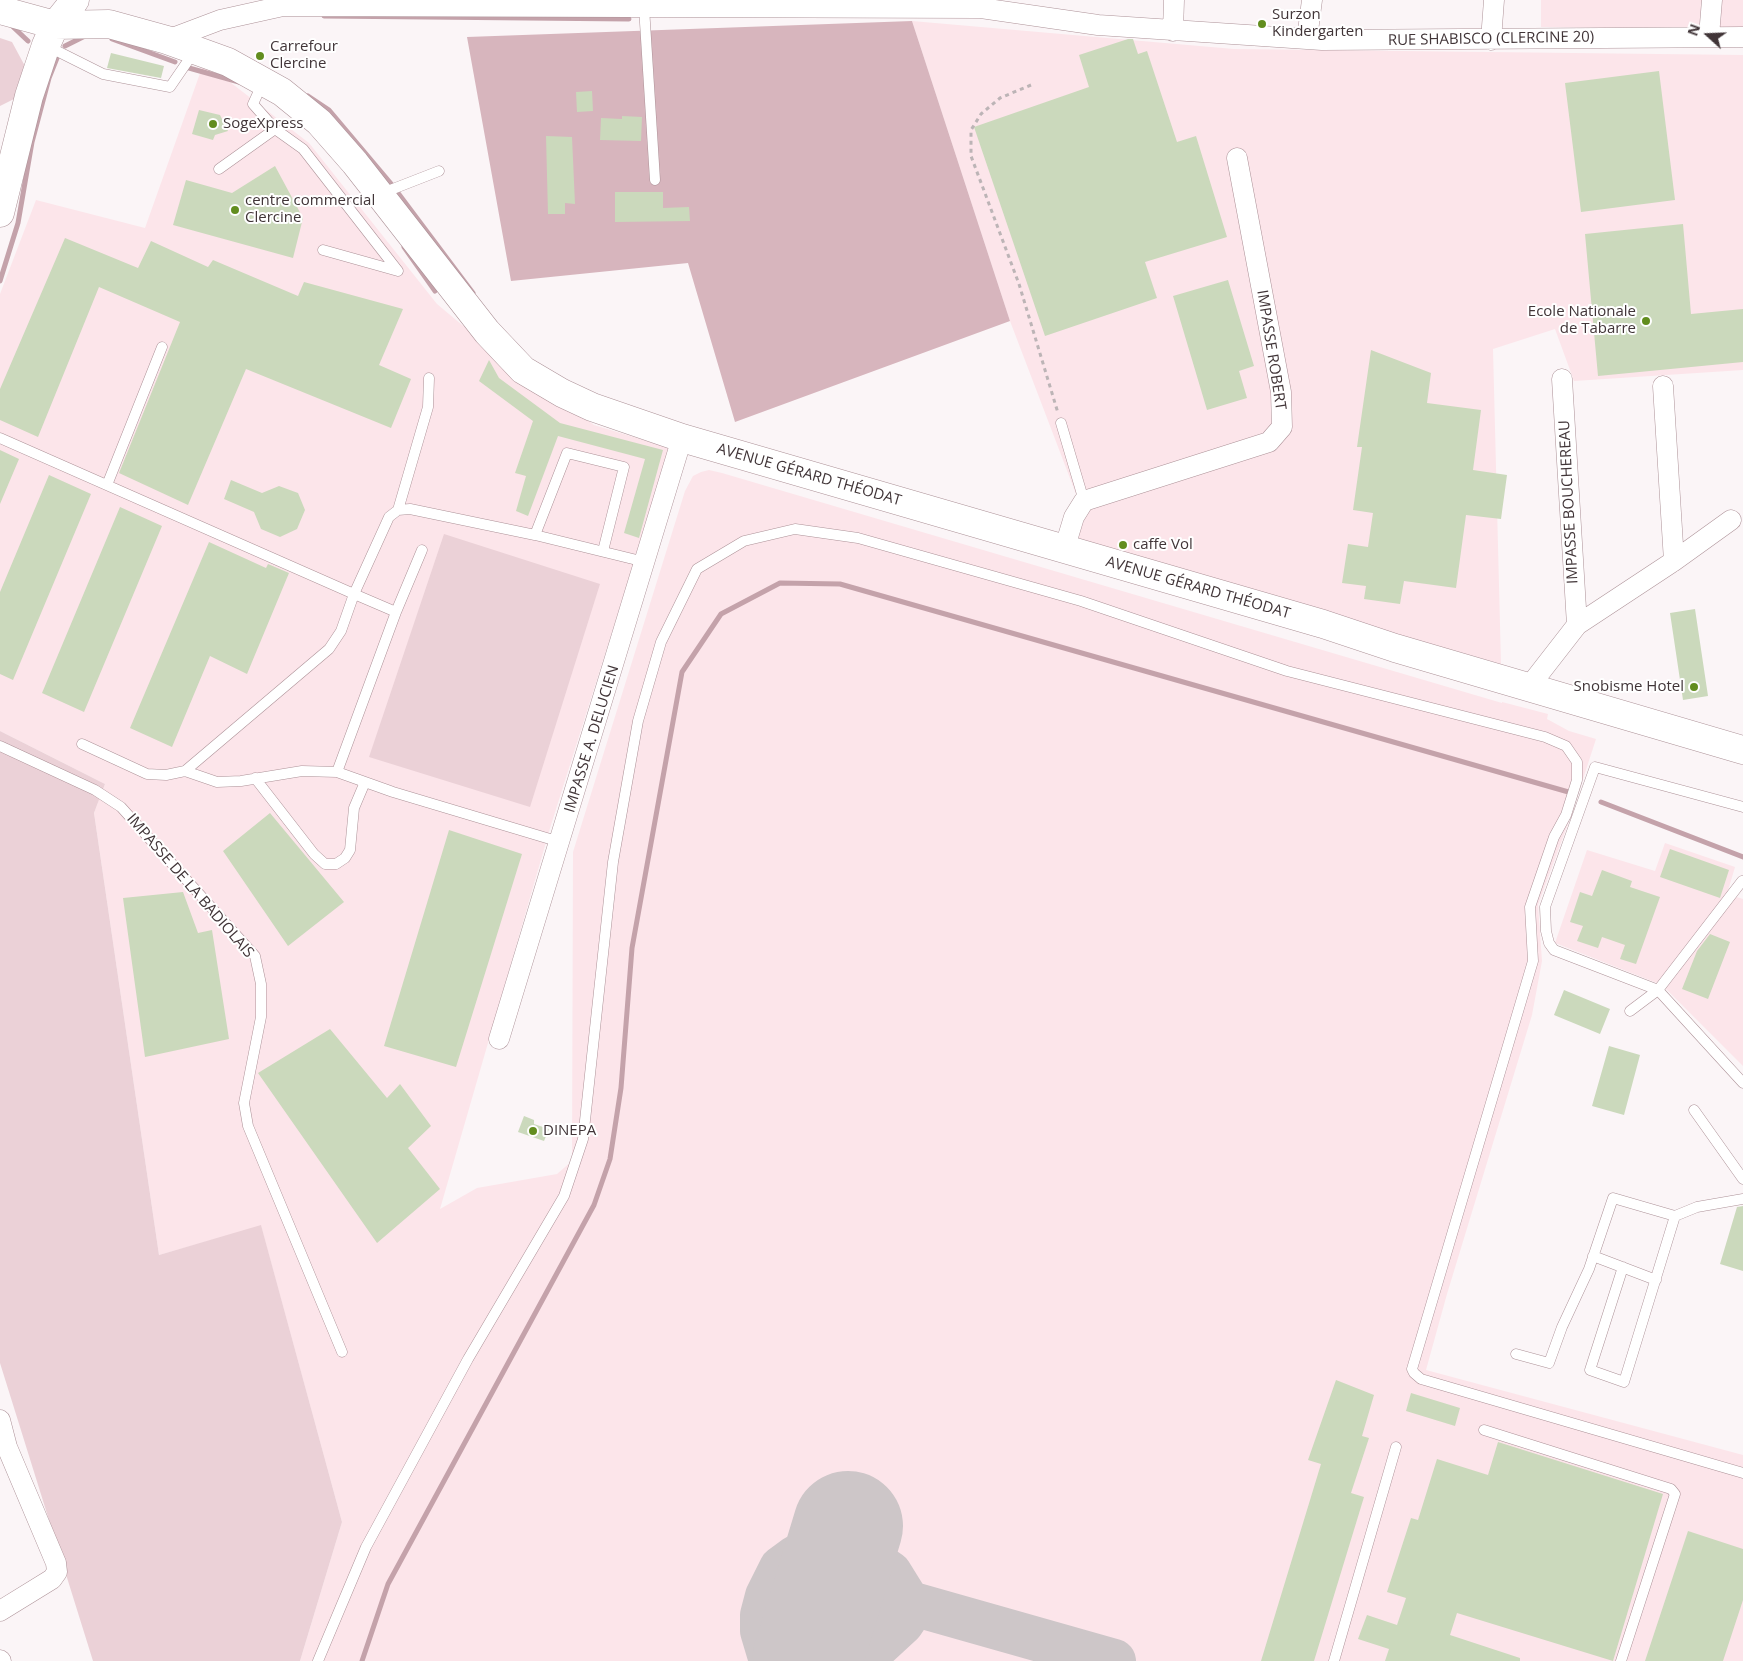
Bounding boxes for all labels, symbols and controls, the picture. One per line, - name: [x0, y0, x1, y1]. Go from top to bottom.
- place label: Surzon Kindergarten: [1272, 6, 1363, 41]
- north arrow: [1683, 10, 1733, 60]
- marker: Surzon Kindergarten: [1256, 18, 1268, 30]
- text: N: [1683, 21, 1704, 38]
- street label: RUE SHABISCO (CLERCINE 20): [1388, 28, 1594, 50]
- place label: Carrefour Clercine: [270, 38, 338, 73]
- marker: Carrefour Clercine: [254, 50, 266, 62]
- place label: SogeXpress: [223, 115, 304, 133]
- marker: SogeXpress: [207, 118, 219, 130]
- place label: centre commercial Clercine: [245, 192, 375, 227]
- marker: centre commercial Clercine: [229, 204, 241, 216]
- street label: IMPASSE ROBERT: [1253, 289, 1289, 411]
- place label: Ecole Nationale de Tabarre: [1528, 303, 1636, 338]
- marker: Ecole Nationale de Tabarre: [1640, 315, 1652, 327]
- street label: IMPASSE BOUCHEREAU: [1556, 420, 1582, 584]
- street label: AVENUE GÉRARD THÉODAT: [715, 440, 903, 510]
- place label: caffe Vol: [1133, 536, 1193, 554]
- marker: caffe Vol: [1117, 539, 1129, 551]
- street label: AVENUE GÉRARD THÉODAT: [1104, 553, 1292, 623]
- street label: IMPASSE A. DELUCIEN: [561, 663, 623, 815]
- place label: Snobisme Hotel: [1574, 678, 1684, 696]
- marker: Snobisme Hotel: [1688, 681, 1700, 693]
- street label: IMPASSE DE LA BADIOLAIS: [123, 810, 257, 962]
- place label: DINEPA: [543, 1122, 596, 1140]
- marker: DINEPA: [527, 1125, 539, 1137]

